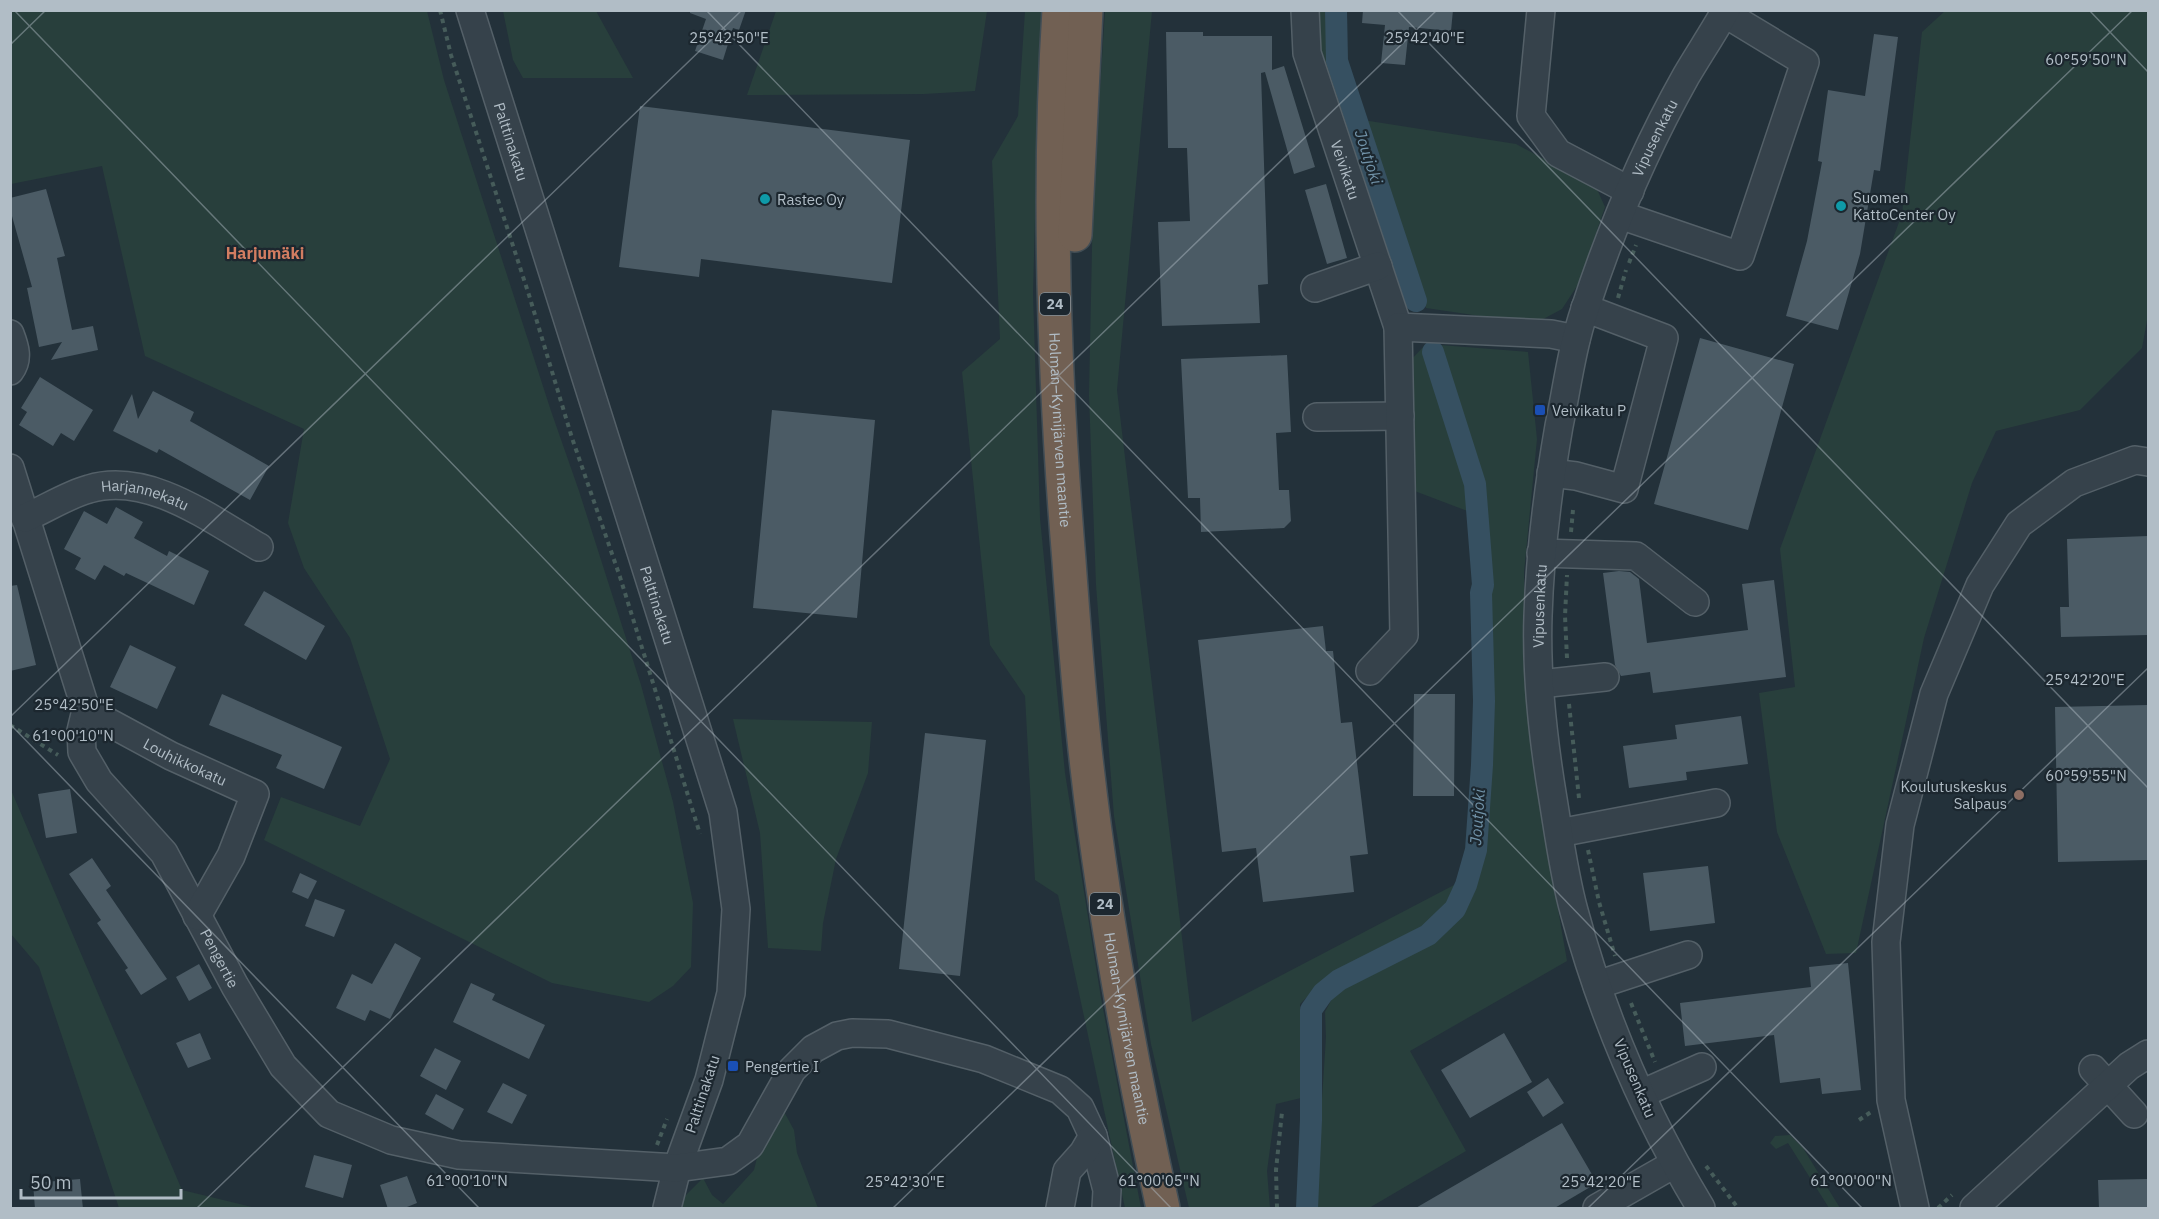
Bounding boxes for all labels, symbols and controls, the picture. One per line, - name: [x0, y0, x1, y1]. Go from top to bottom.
- text: 25°42'50"E: [689, 28, 769, 47]
- text: 25°42'40"E: [1385, 28, 1465, 47]
- text: 60°59'50"N: [2045, 50, 2127, 69]
- street label: Vipusenkatu: [1627, 96, 1681, 180]
- street label: Palttinakatu: [490, 100, 533, 183]
- water label: Joutjoki: [1351, 127, 1387, 188]
- street label: Veivikatu: [1327, 138, 1364, 202]
- place label: Suomen KattoCenter Oy: [1853, 188, 1956, 224]
- place label: Rastec Oy: [777, 190, 845, 209]
- marker: Rastec Oy: [758, 192, 772, 206]
- marker: Suomen KattoCenter Oy: [1834, 199, 1848, 213]
- district label: Harjumäki: [226, 243, 304, 263]
- road number: 24: [1040, 293, 1070, 315]
- street label: Holman–Kymijärven maantie: [1046, 332, 1076, 528]
- place label: Veivikatu P: [1552, 401, 1626, 420]
- marker: Veivikatu P: [1533, 403, 1547, 417]
- street label: Harjannekatu: [100, 476, 192, 514]
- street label: Palttinakatu: [636, 563, 679, 647]
- street label: Vipusenkatu: [1528, 563, 1550, 648]
- text: 25°42'20"E: [2045, 670, 2125, 689]
- text: 25°42'50"E: [34, 695, 114, 714]
- text: 61°00'10"N: [32, 726, 114, 745]
- street label: Louhikkokatu: [140, 733, 230, 790]
- text: 60°59'55"N: [2045, 766, 2127, 785]
- place label: Koulutuskeskus Salpaus: [1900, 777, 2007, 813]
- water label: Joutjoki: [1465, 787, 1489, 846]
- marker: Koulutuskeskus Salpaus: [2012, 788, 2026, 802]
- road number: 24: [1090, 893, 1120, 915]
- street label: Pengertie: [197, 925, 244, 991]
- street label: Holman–Kymijärven maantie: [1101, 931, 1155, 1126]
- street label: Vipusenkatu: [1610, 1036, 1660, 1120]
- street label: Palttinakatu: [680, 1052, 724, 1136]
- place label: Pengertie I: [745, 1057, 819, 1076]
- marker: Pengertie I: [726, 1059, 740, 1073]
- scale bar: [21, 1162, 182, 1200]
- text: 50 m: [30, 1171, 72, 1194]
- text: 61°00'10"N: [426, 1171, 508, 1190]
- text: 61°00'05"N: [1118, 1171, 1200, 1190]
- text: 61°00'00"N: [1810, 1171, 1892, 1190]
- text: 25°42'30"E: [865, 1172, 945, 1191]
- text: 25°42'20"E: [1561, 1172, 1641, 1191]

